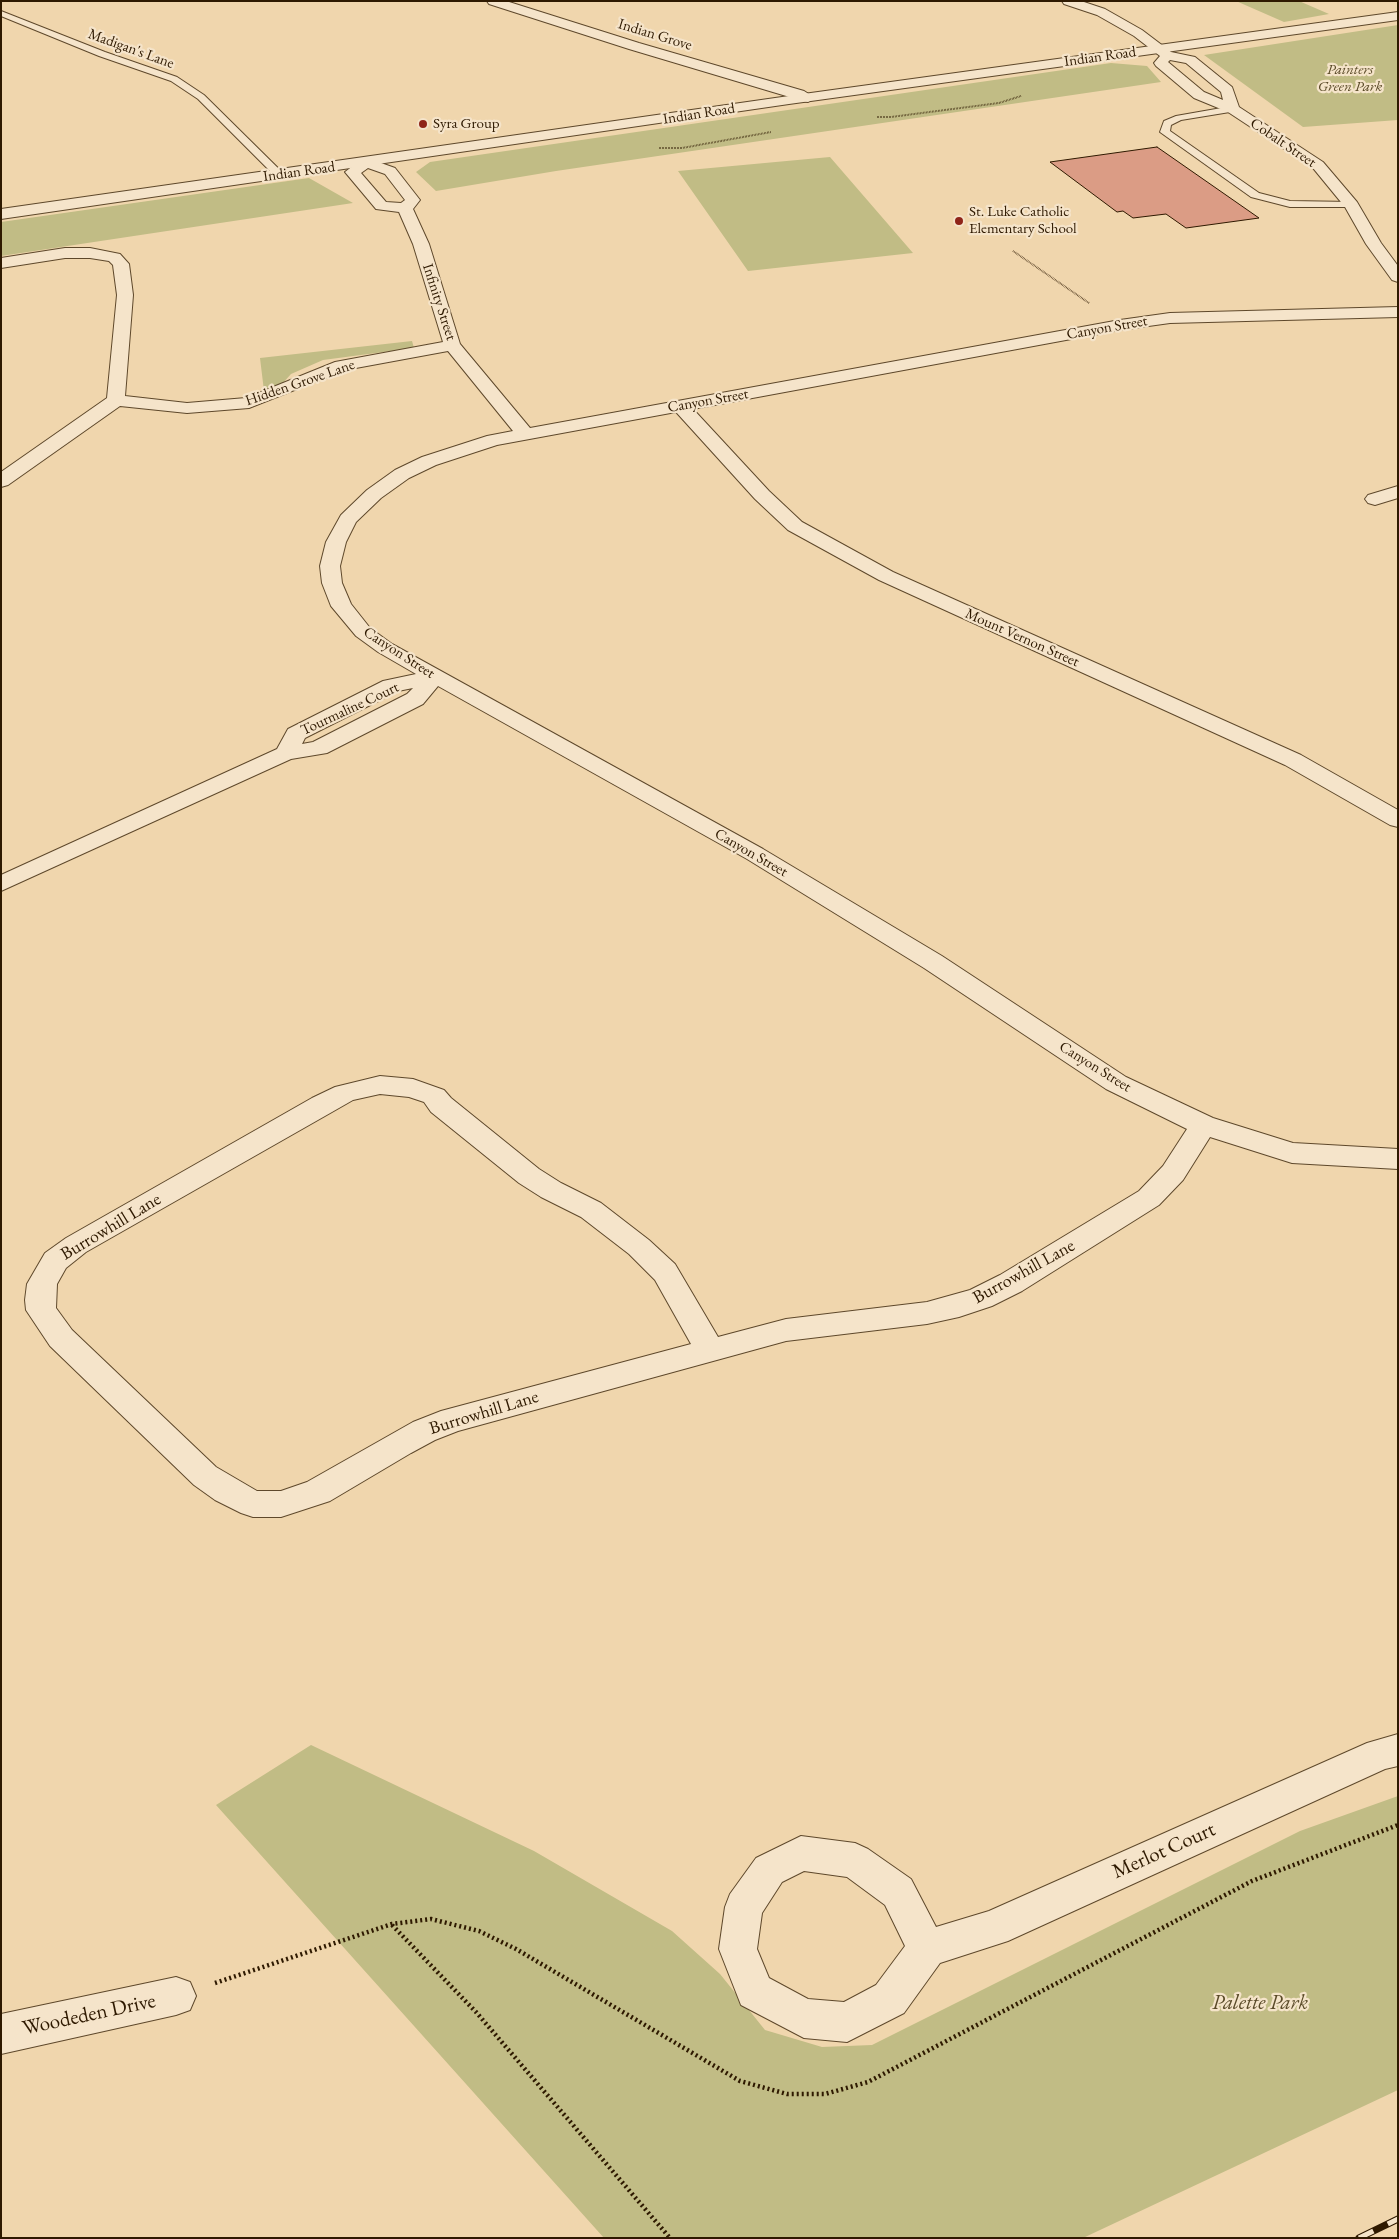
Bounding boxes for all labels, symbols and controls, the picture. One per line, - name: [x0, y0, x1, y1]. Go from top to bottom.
- street label: Indian Grove: [616, 15, 694, 55]
- street label: Madigan's Lane: [86, 25, 176, 73]
- street label: Indian Road: [1063, 43, 1137, 71]
- park label: Painters Green Park: [1318, 61, 1382, 96]
- street label: Indian Road: [662, 99, 736, 129]
- street label: Cobalt Street: [1247, 114, 1319, 172]
- place label: Syra Group: [433, 115, 500, 133]
- marker: Syra Group: [417, 118, 429, 130]
- street label: Indian Road: [262, 158, 336, 186]
- place label: St. Luke Catholic Elementary School: [969, 203, 1077, 238]
- marker: St. Luke Catholic Elementary School: [953, 215, 965, 227]
- street label: Infinity Street: [418, 261, 460, 343]
- street label: Canyon Street: [1065, 312, 1149, 344]
- street label: Hidden Grove Lane: [243, 356, 357, 410]
- street label: Canyon Street: [666, 385, 750, 417]
- street label: Mount Vernon Street: [962, 605, 1082, 671]
- street label: Canyon Street: [360, 623, 438, 683]
- street label: Tourmaline Court: [298, 678, 402, 740]
- street label: Canyon Street: [711, 825, 791, 881]
- street label: Canyon Street: [1056, 1038, 1134, 1096]
- street label: Burrowhill Lane: [57, 1189, 165, 1265]
- street label: Burrowhill Lane: [969, 1235, 1079, 1309]
- street label: Burrowhill Lane: [427, 1386, 541, 1440]
- street label: Merlot Court: [1109, 1817, 1219, 1885]
- street label: Woodeden Drive: [20, 1989, 158, 2041]
- park label: Palette Park: [1212, 1990, 1308, 2016]

